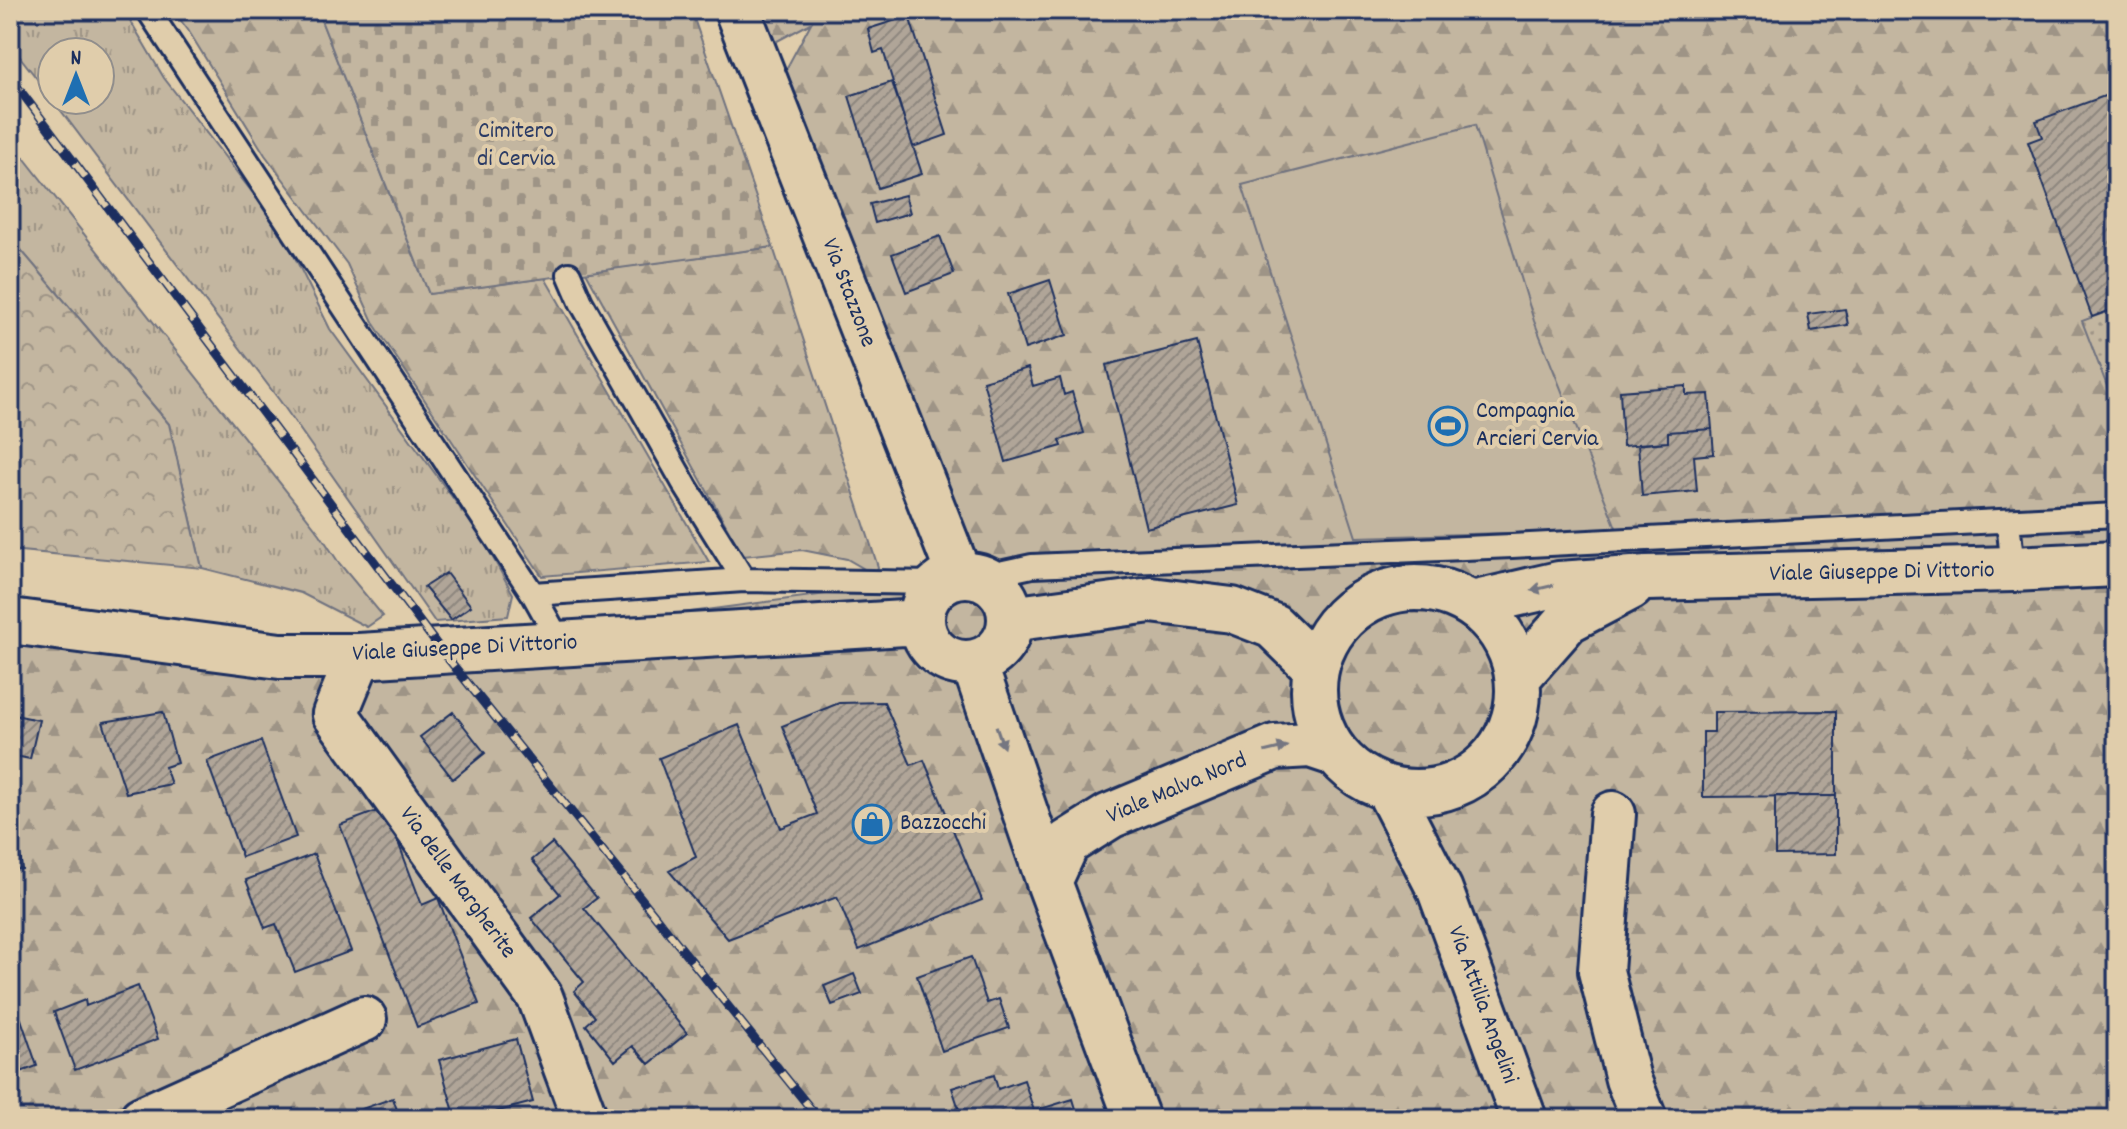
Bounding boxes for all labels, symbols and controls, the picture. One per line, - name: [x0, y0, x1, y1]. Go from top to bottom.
- north arrow: [36, 36, 116, 116]
- text: N: [71, 44, 82, 75]
- park label: Cimitero di Cervia: [477, 115, 556, 177]
- street label: Via Stazzone: [812, 234, 884, 352]
- place label: Compagnia Arcieri Cervia: [1476, 395, 1599, 457]
- sports icon: Compagnia Arcieri Cervia: [1427, 405, 1469, 447]
- street label: Viale Giuseppe Di Vittorio: [1769, 554, 1995, 592]
- one-way arrow: [1529, 582, 1554, 595]
- street label: Viale Giuseppe Di Vittorio: [352, 626, 578, 672]
- one-way arrow: [994, 725, 1006, 749]
- one-way arrow: [1264, 742, 1289, 755]
- street label: Viale Malva Nord: [1102, 744, 1252, 834]
- street label: Via delle Margherite: [390, 800, 524, 966]
- shop icon: Bazzocchi: [851, 803, 893, 845]
- place label: Bazzocchi: [900, 807, 986, 841]
- street label: Via Attilia Angelini: [1438, 921, 1526, 1089]

